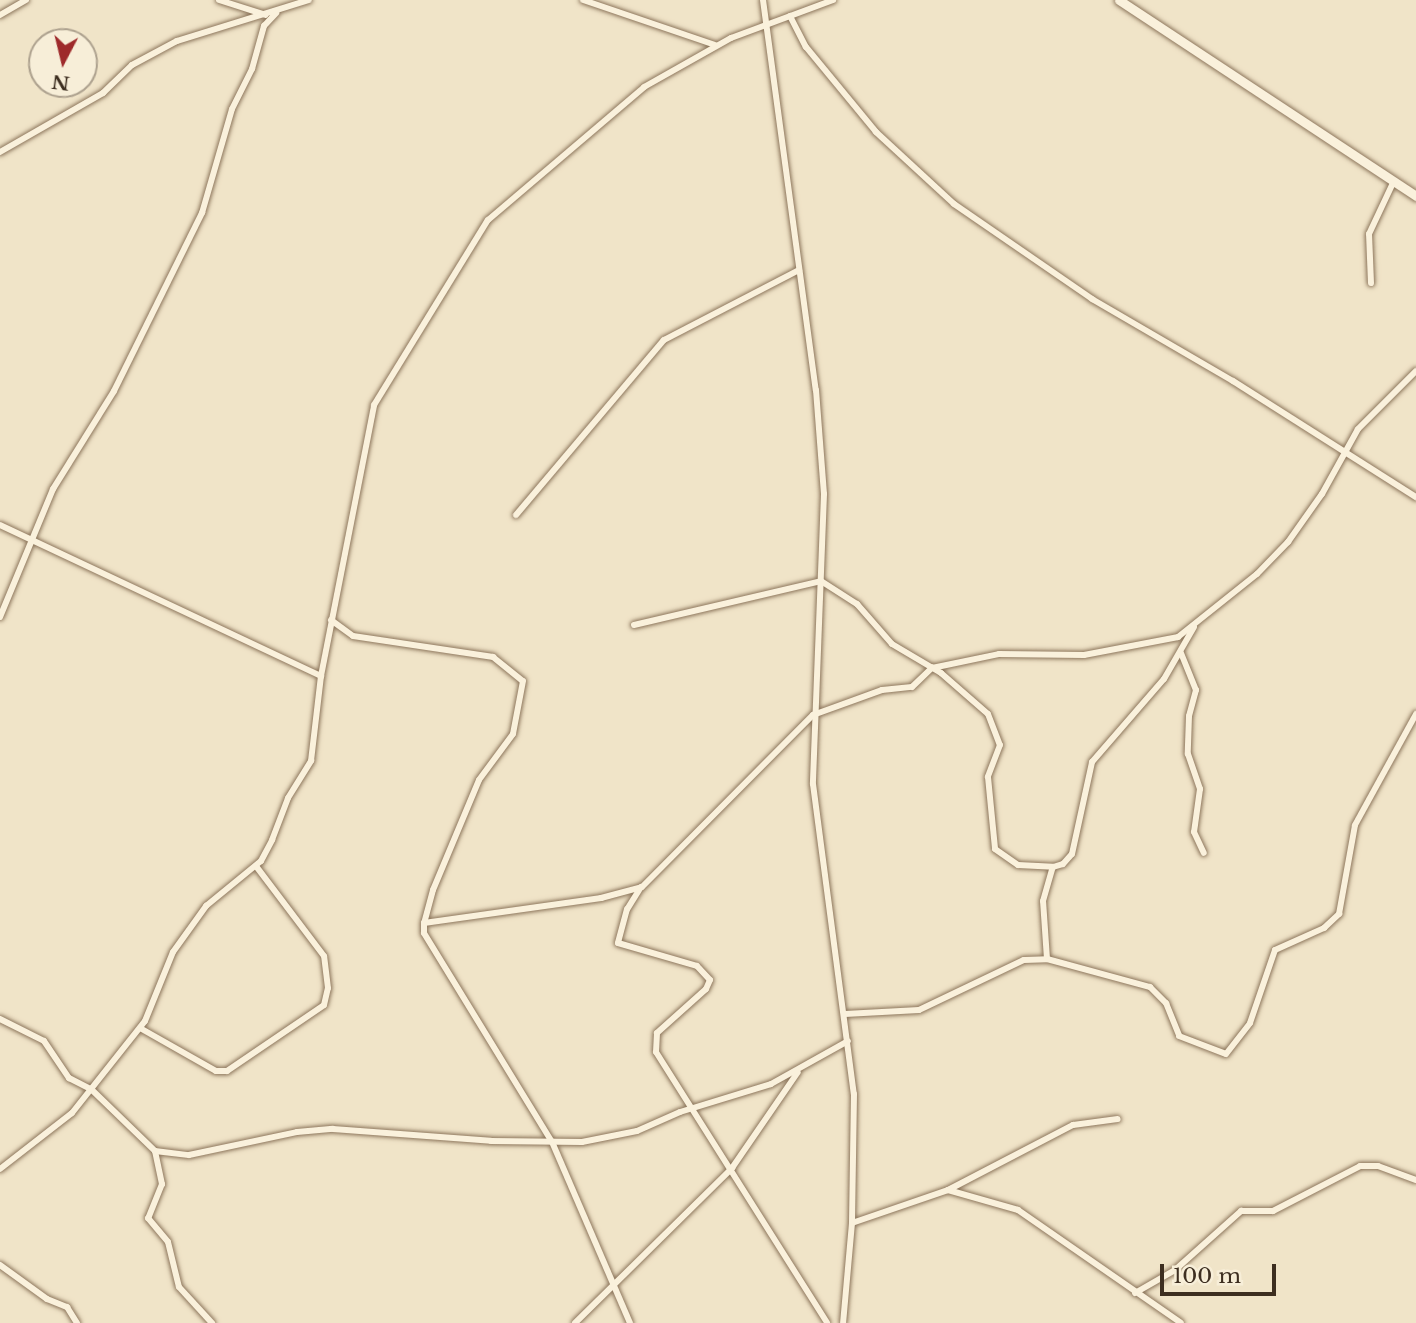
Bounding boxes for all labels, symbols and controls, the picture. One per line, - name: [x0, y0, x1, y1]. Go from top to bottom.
- north arrow: [28, 28, 98, 98]
- text: N: [50, 70, 71, 95]
- scale bar: [1164, 1250, 1280, 1294]
- text: 100 m: [1173, 1263, 1241, 1289]

